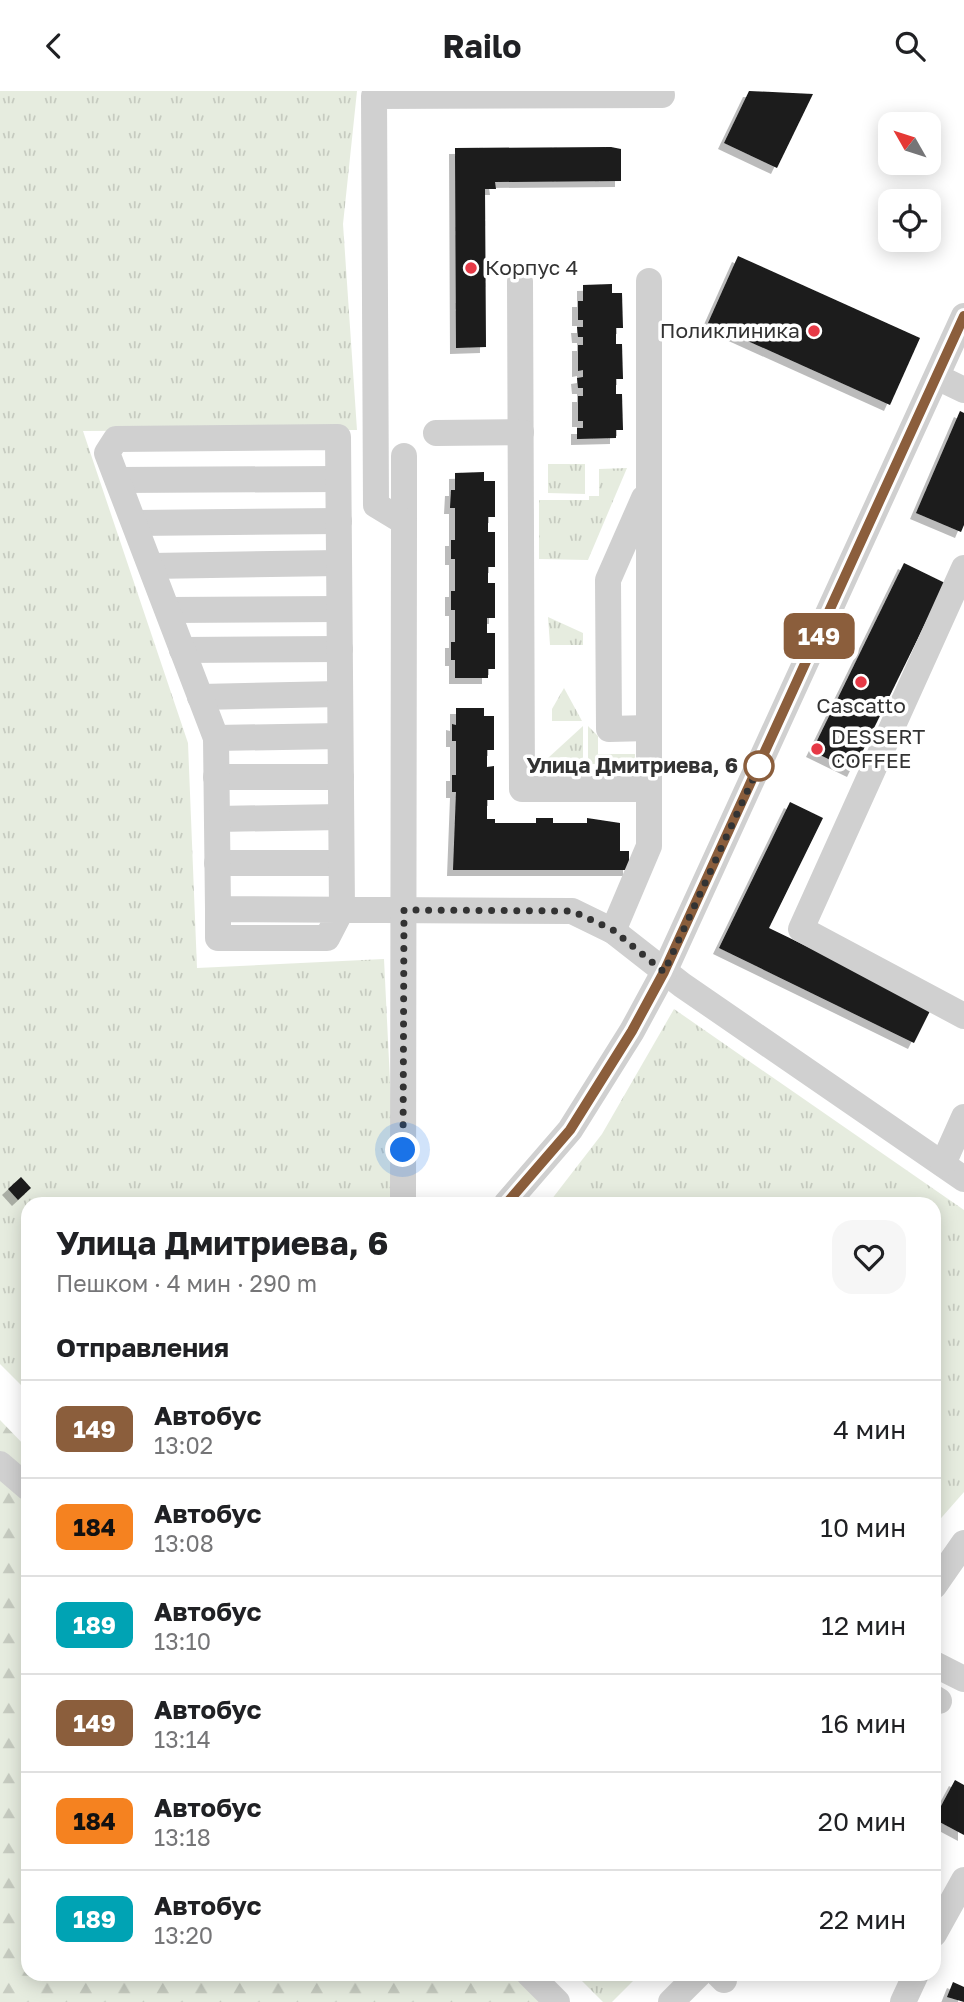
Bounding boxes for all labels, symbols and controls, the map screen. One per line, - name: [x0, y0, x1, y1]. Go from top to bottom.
- icon: back: [35, 27, 73, 65]
- text: Railo: [443, 27, 521, 65]
- icon: search: [891, 27, 929, 65]
- north arrow: [878, 112, 942, 175]
- map controls: [878, 112, 941, 252]
- button: locate: [878, 189, 941, 252]
- place label: Корпус 4: [485, 254, 578, 280]
- marker: Корпус 4: [463, 260, 479, 276]
- place label: Поликлиника: [660, 317, 800, 343]
- marker: Поликлиника: [806, 323, 822, 339]
- line badge: 149: [779, 613, 859, 659]
- text: 149: [798, 621, 840, 650]
- marker: Cascatto: [853, 674, 869, 690]
- place label: Cascatto: [816, 692, 906, 718]
- place label: DESSERT COFFEE: [831, 723, 925, 773]
- marker: DESSERT COFFEE: [809, 741, 825, 757]
- marker: Улица Дмитриева, 6: [744, 751, 774, 781]
- place label: Улица Дмитриева, 6: [526, 752, 738, 778]
- your location: [385, 1132, 420, 1167]
- button: heart: [832, 1220, 906, 1294]
- text: Улица Дмитриева, 6: [56, 1223, 388, 1262]
- text: Пешком · 4 мин · 290 m: [56, 1269, 317, 1297]
- text: Отправления: [56, 1332, 229, 1363]
- text: Автобус: [154, 1400, 261, 1431]
- text: 149: [73, 1414, 116, 1443]
- text: 4 мин: [833, 1414, 906, 1445]
- text: 13:02: [154, 1431, 213, 1459]
- text: Автобус: [154, 1498, 261, 1529]
- text: 184: [73, 1512, 116, 1541]
- text: 10 мин: [820, 1512, 906, 1543]
- text: 13:08: [154, 1529, 214, 1557]
- text: Автобус: [154, 1596, 261, 1627]
- text: 189: [73, 1610, 116, 1639]
- text: 12 мин: [821, 1610, 906, 1641]
- text: 13:10: [154, 1627, 211, 1655]
- text: Автобус: [154, 1694, 261, 1725]
- text: 149: [73, 1708, 116, 1737]
- text: 16 мин: [821, 1708, 906, 1739]
- text: 13:14: [154, 1725, 211, 1753]
- text: Автобус: [154, 1792, 261, 1823]
- text: 184: [73, 1806, 116, 1835]
- text: 20 мин: [818, 1806, 906, 1837]
- text: 13:18: [154, 1823, 211, 1851]
- text: Автобус: [154, 1890, 261, 1921]
- text: 189: [73, 1904, 116, 1933]
- text: 22 мин: [819, 1904, 906, 1935]
- text: 13:20: [154, 1921, 213, 1949]

